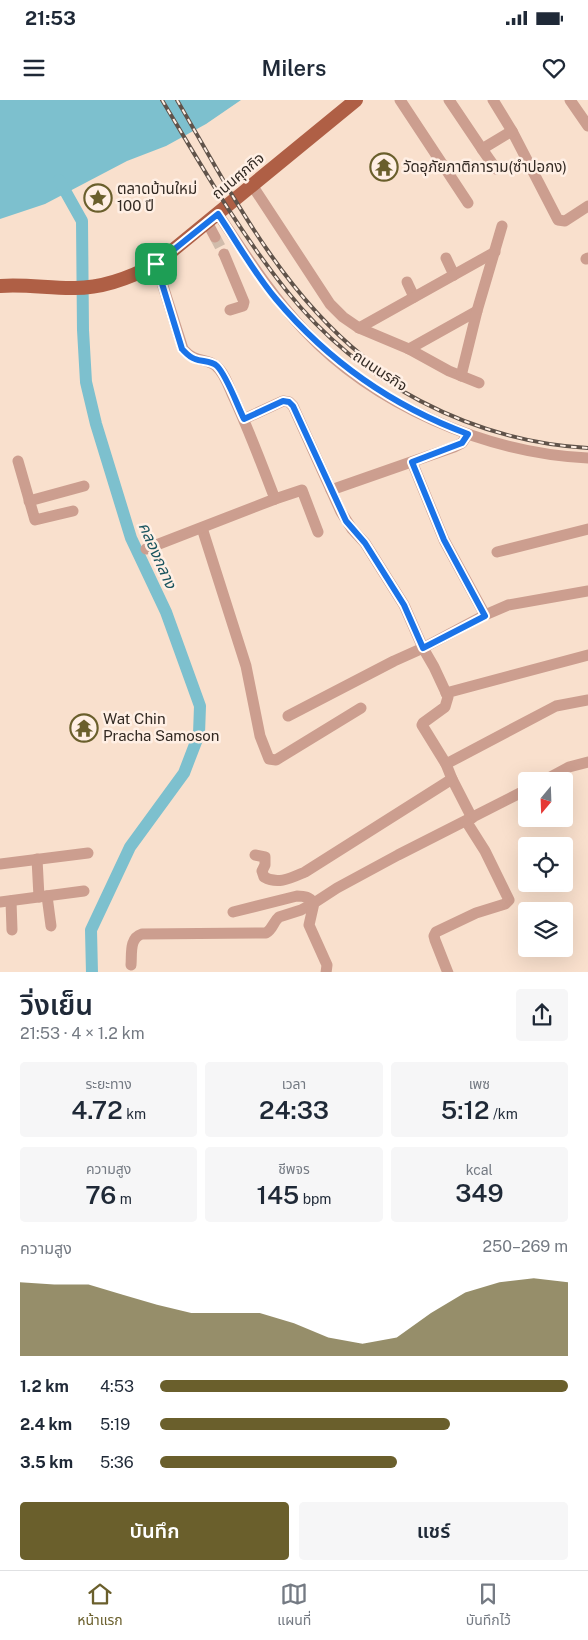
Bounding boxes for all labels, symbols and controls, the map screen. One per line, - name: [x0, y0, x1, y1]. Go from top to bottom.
- text: 21:53: [25, 7, 76, 29]
- icon: menu: [20, 54, 48, 82]
- icon: heart: [540, 54, 568, 82]
- text: Milers: [262, 55, 326, 81]
- street label: ถนนศุภกิจ: [208, 149, 268, 203]
- temple icon: วัดอุภัยภาติการาม(ซำปอกง): [369, 152, 399, 182]
- place label: วัดอุภัยภาติการาม(ซำปอกง): [403, 158, 567, 176]
- place label: ตลาดบ้านใหม่ 100 ปี: [117, 180, 197, 214]
- place icon: ตลาดบ้านใหม่ 100 ปี: [83, 183, 113, 213]
- pin: [135, 243, 177, 285]
- icon: arrive: [142, 250, 170, 278]
- street label: ถนนนรกิจ: [350, 347, 410, 394]
- water label: คลองกลาง: [135, 519, 181, 593]
- place label: Wat Chin Pracha Samoson: [103, 710, 219, 744]
- temple icon: Wat Chin Pracha Samoson: [69, 713, 99, 743]
- north arrow: [518, 772, 572, 828]
- map controls: [518, 772, 573, 957]
- button: locate: [518, 837, 573, 892]
- button: layers: [518, 902, 573, 957]
- text: วิ่งเย็น: [20, 988, 93, 1021]
- button: share: [516, 989, 568, 1041]
- text: 21:53 · 4 × 1.2 km: [20, 1024, 144, 1043]
- text: ระยะทาง: [85, 1076, 132, 1092]
- text: เวลา: [282, 1076, 306, 1092]
- text: เพซ: [469, 1076, 490, 1092]
- text: 4.72: [71, 1095, 123, 1125]
- text: 24:33: [259, 1095, 329, 1125]
- text: 5:12: [441, 1095, 489, 1125]
- text: km: [123, 1106, 146, 1122]
- text: /km: [489, 1106, 518, 1122]
- text: ความสูง: [86, 1161, 131, 1177]
- text: ชีพจร: [278, 1161, 310, 1177]
- text: kcal: [466, 1162, 493, 1178]
- text: 349: [455, 1178, 503, 1208]
- text: 76: [85, 1180, 116, 1210]
- text: 145: [257, 1180, 299, 1210]
- text: m: [116, 1191, 132, 1207]
- text: bpm: [299, 1191, 331, 1207]
- text: 250–269 m: [482, 1237, 568, 1256]
- text: ความสูง: [20, 1239, 72, 1258]
- text: 1.2 km: [20, 1377, 69, 1396]
- text: 4:53: [100, 1377, 134, 1396]
- text: 2.4 km: [20, 1415, 72, 1434]
- text: 5:19: [100, 1415, 130, 1434]
- text: 3.5 km: [20, 1453, 73, 1472]
- text: 5:36: [100, 1453, 134, 1472]
- button: บันทึก: [20, 1502, 289, 1560]
- button: แชร์: [299, 1502, 568, 1560]
- tab: หน้าแรก: [77, 1580, 123, 1631]
- tab: แผนที่: [277, 1580, 311, 1631]
- tab: บันทึกไว้: [466, 1580, 511, 1631]

